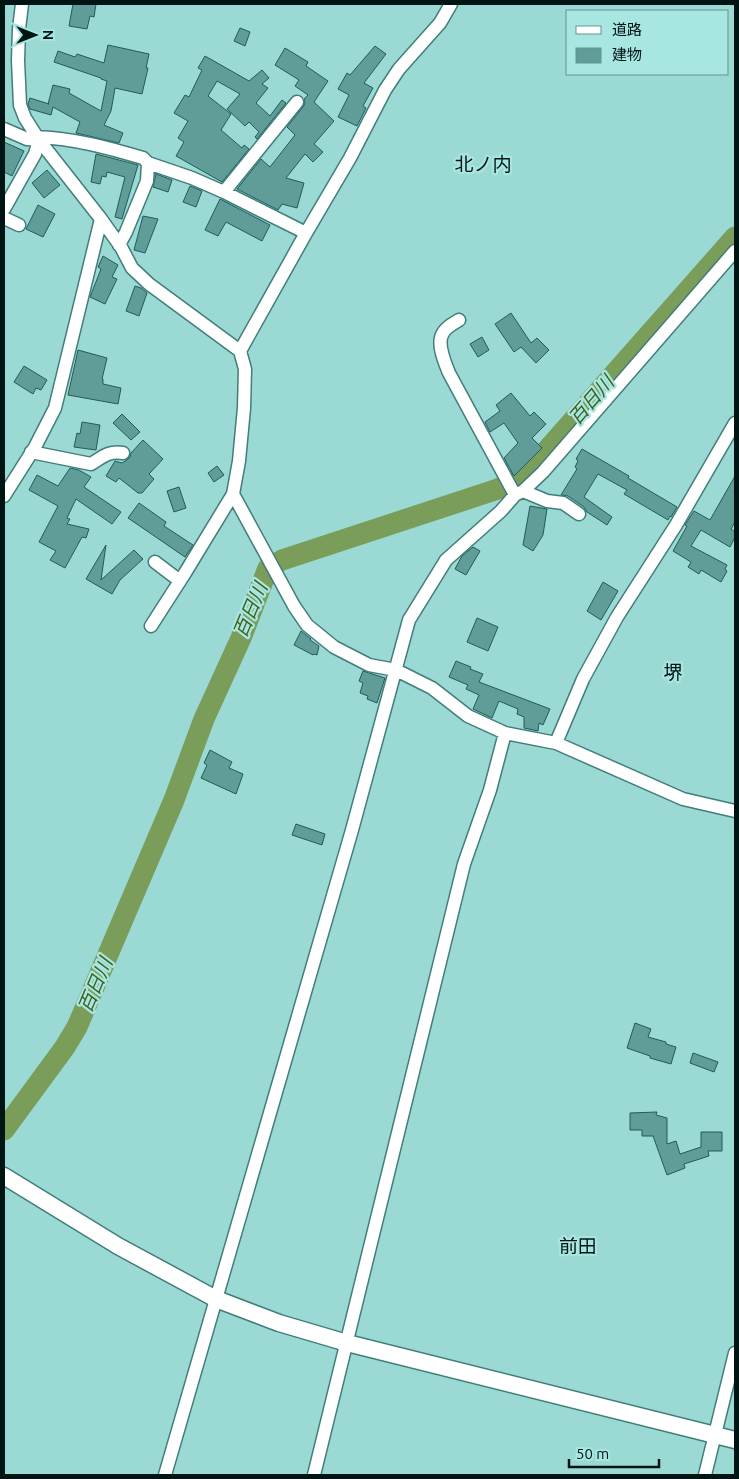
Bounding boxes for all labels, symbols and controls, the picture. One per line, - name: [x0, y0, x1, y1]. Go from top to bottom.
- north arrow: [10, 10, 60, 60]
- legend: [566, 10, 729, 75]
- text: 道路: [612, 21, 642, 38]
- text: N: [40, 30, 56, 40]
- text: 建物: [612, 46, 642, 63]
- district label: 北ノ内: [454, 153, 512, 175]
- water label: 百日川: [564, 370, 619, 429]
- water label: 百日川: [229, 578, 272, 641]
- district label: 堺: [663, 661, 683, 683]
- water label: 百日川: [74, 953, 117, 1016]
- district label: 前田: [559, 1235, 597, 1257]
- scale bar: [569, 1436, 659, 1468]
- text: 50 m: [576, 1445, 609, 1462]

